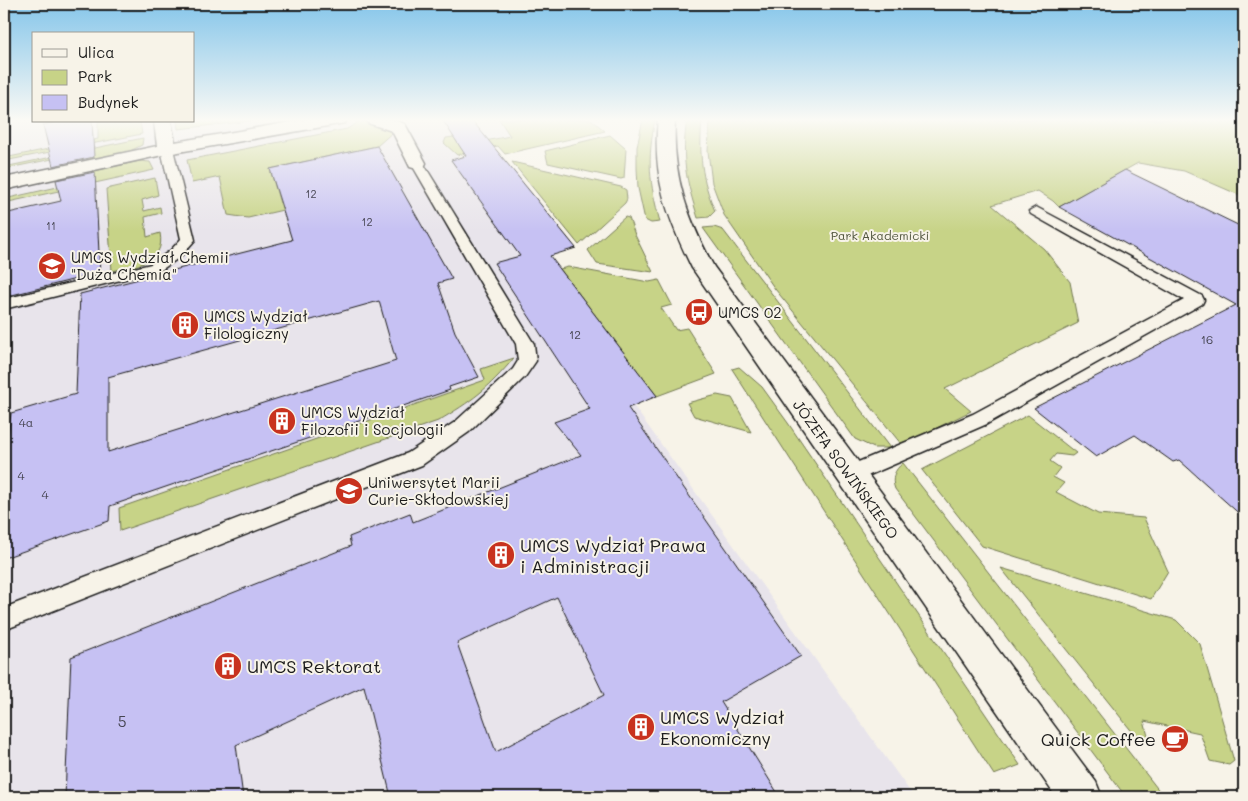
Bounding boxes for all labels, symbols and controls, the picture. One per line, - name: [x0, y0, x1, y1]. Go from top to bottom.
- legend: [32, 32, 195, 122]
- text: Ulica: [78, 42, 115, 62]
- text: Park: [78, 66, 112, 86]
- text: Budynek: [78, 92, 138, 112]
- house number: 12: [305, 186, 317, 201]
- house number: 12: [361, 214, 373, 229]
- house number: 11: [46, 218, 56, 233]
- park label: Park Akademicki: [831, 227, 929, 243]
- place label: UMCS Wydział Chemii "Duża Chemia": [71, 247, 229, 284]
- school or university icon: UMCS Wydział Chemii "Duża Chemia": [37, 251, 67, 281]
- bus stop icon: UMCS 02: [684, 297, 714, 327]
- place label: UMCS 02: [718, 302, 782, 322]
- place label: UMCS Wydział Filologiczny: [204, 306, 308, 343]
- building icon: UMCS Wydział Filologiczny: [170, 310, 200, 340]
- house number: 12: [569, 326, 581, 342]
- house number: 16: [1201, 331, 1213, 347]
- street label: JÓZEFA SOWIŃSKIEGO: [789, 395, 903, 543]
- place label: UMCS Wydział Filozofii i Socjologii: [301, 402, 444, 439]
- building icon: UMCS Wydział Filozofii i Socjologii: [267, 406, 297, 436]
- house number: 4a: [19, 414, 33, 430]
- house number: 4: [17, 467, 25, 483]
- place label: Uniwersytet Marii Curie-Skłodowskiej: [368, 472, 509, 509]
- school or university icon: Uniwersytet Marii Curie-Skłodowskiej: [334, 476, 364, 506]
- house number: 4: [41, 486, 49, 502]
- place label: UMCS Wydział Prawa i Administracji: [520, 533, 706, 578]
- building icon: UMCS Wydział Prawa i Administracji: [486, 540, 516, 570]
- building icon: UMCS Rektorat: [213, 651, 243, 681]
- place label: UMCS Rektorat: [247, 654, 381, 678]
- place label: UMCS Wydział Ekonomiczny: [660, 705, 784, 750]
- house number: 5: [118, 711, 126, 731]
- building icon: UMCS Wydział Ekonomiczny: [626, 712, 656, 742]
- cafe icon: Quick Coffee: [1160, 724, 1190, 754]
- place label: Quick Coffee: [1041, 727, 1156, 751]

